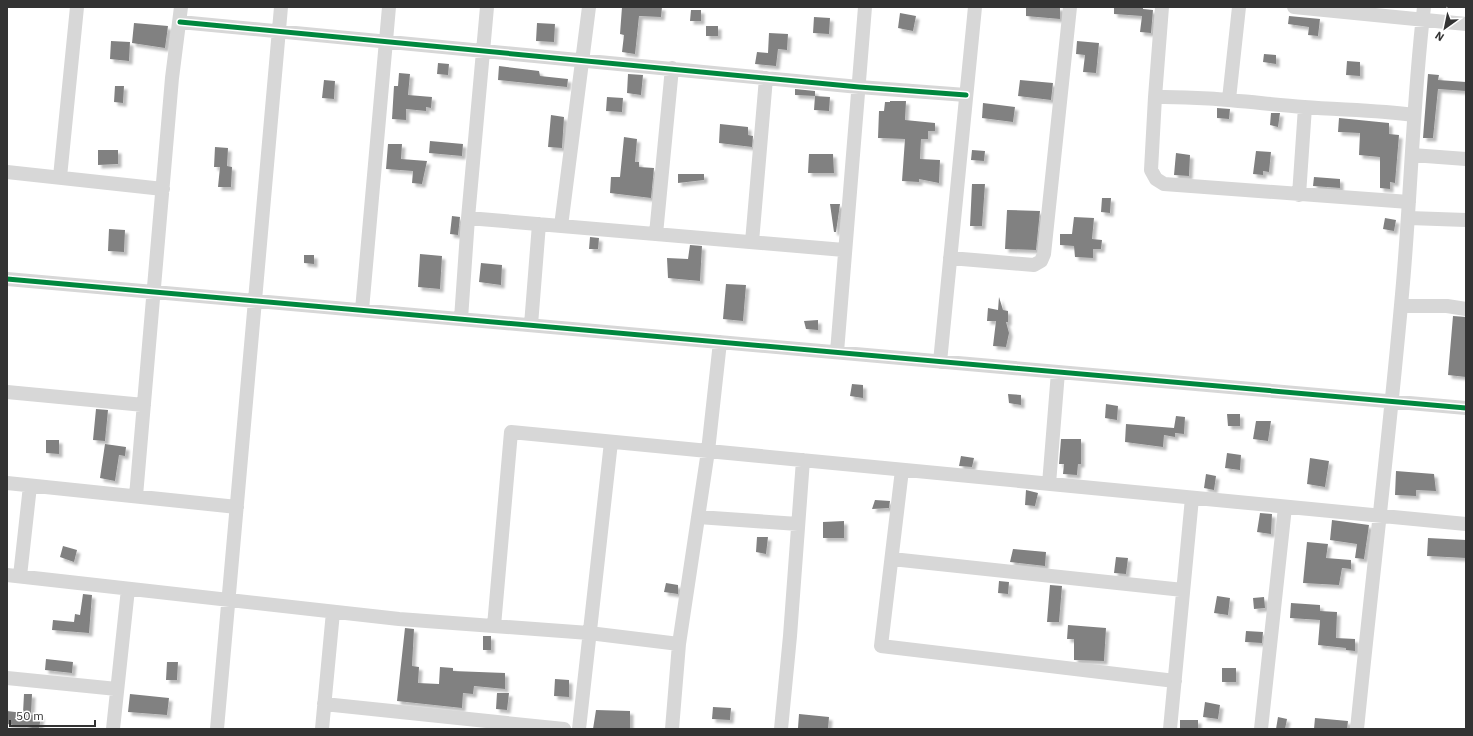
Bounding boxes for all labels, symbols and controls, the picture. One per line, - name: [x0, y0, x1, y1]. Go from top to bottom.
- north arrow: [1425, 8, 1465, 48]
- text: N: [1432, 28, 1447, 44]
- scale bar: [10, 702, 95, 728]
- text: 50 m: [16, 708, 44, 723]

